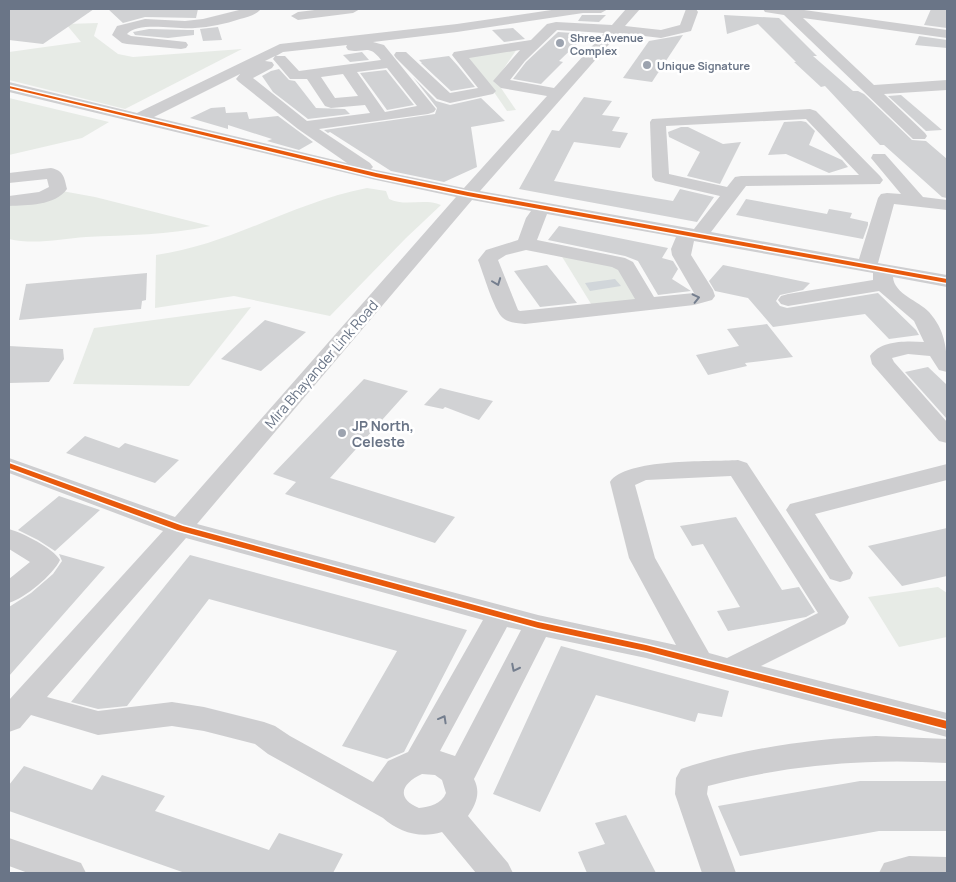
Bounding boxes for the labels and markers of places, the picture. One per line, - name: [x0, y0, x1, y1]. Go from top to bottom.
- place label: Shree Avenue Complex: [570, 30, 644, 58]
- marker: Shree Avenue Complex: [554, 37, 566, 49]
- place label: Unique Signature: [657, 58, 751, 73]
- marker: Unique Signature: [641, 59, 653, 71]
- place label: JP North, Celeste: [352, 416, 414, 451]
- marker: JP North, Celeste: [336, 427, 348, 439]

